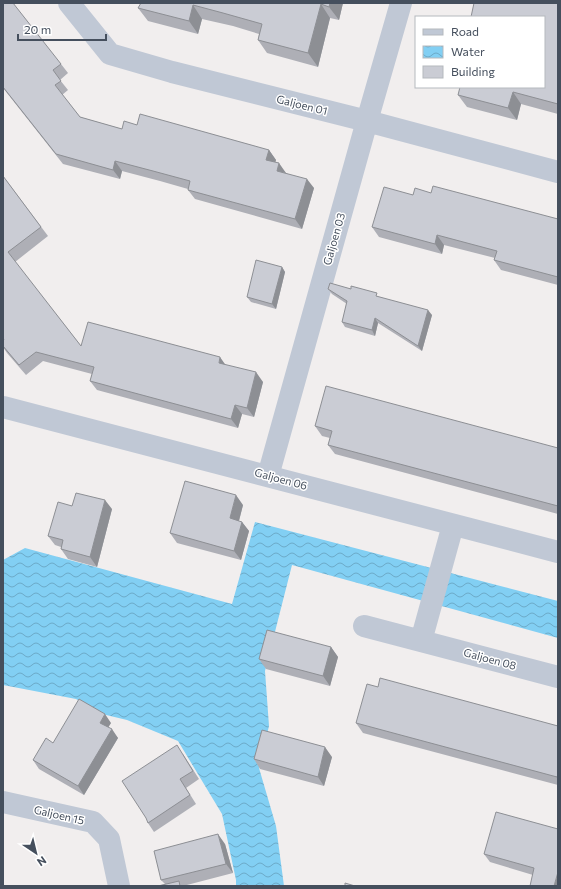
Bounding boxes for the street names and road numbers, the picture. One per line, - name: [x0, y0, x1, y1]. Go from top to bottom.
- street label: Galjoen 01: [275, 92, 329, 117]
- street label: Galjoen 03: [320, 211, 347, 266]
- street label: Galjoen 06: [253, 465, 309, 492]
- street label: Galjoen 08: [462, 645, 518, 672]
- street label: Galjoen 15: [33, 802, 86, 827]

